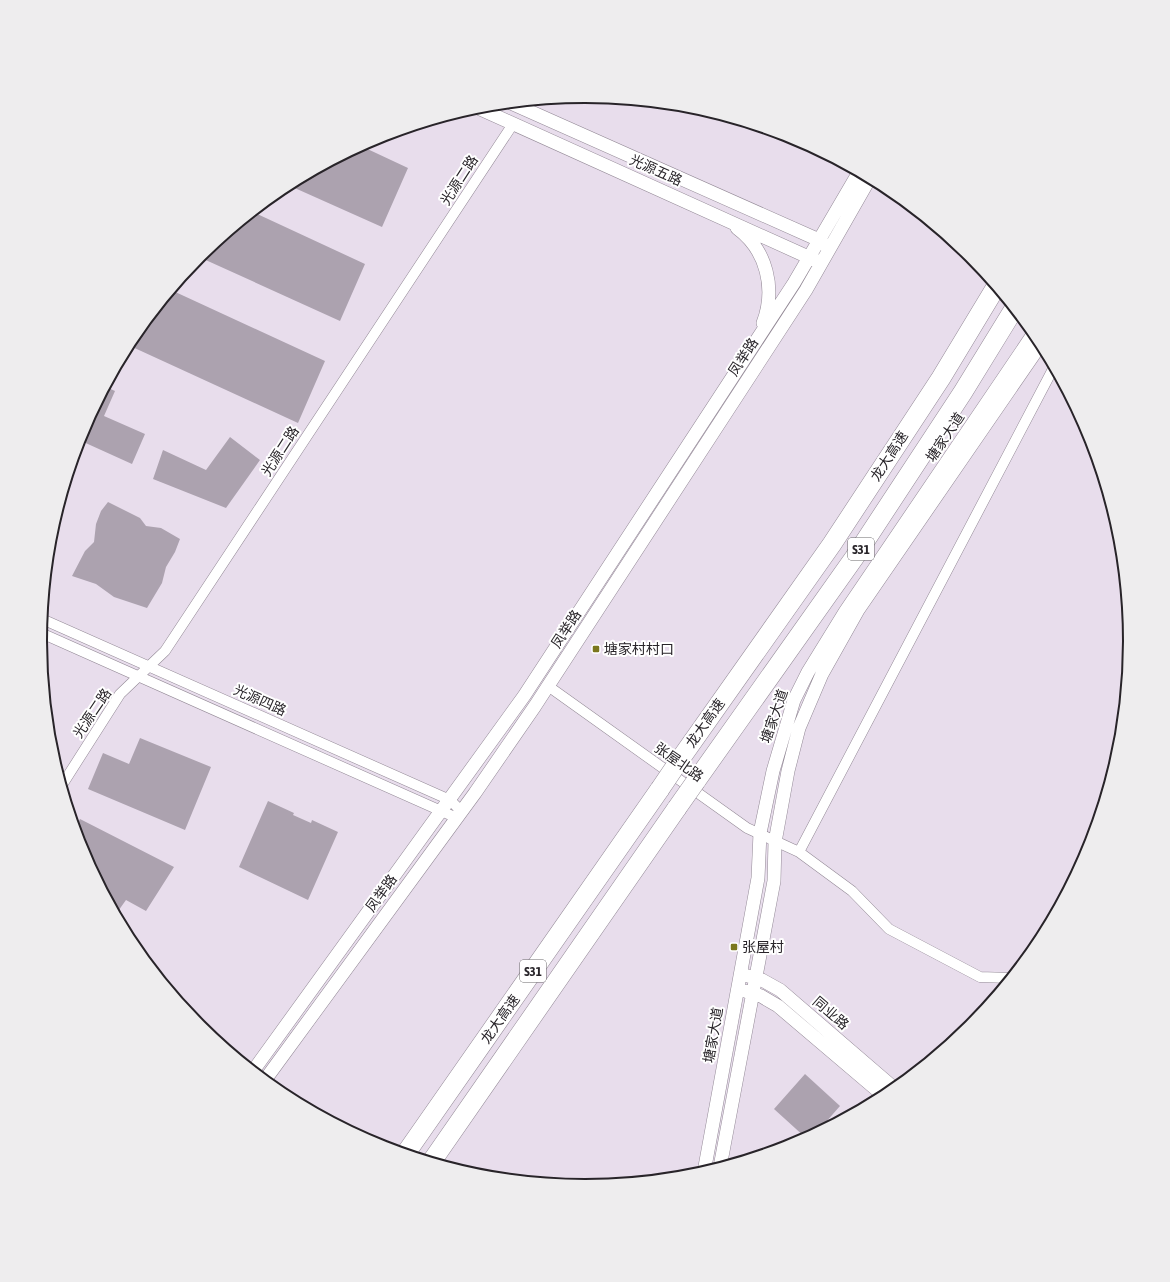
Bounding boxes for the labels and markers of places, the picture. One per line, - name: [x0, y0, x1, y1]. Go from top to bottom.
- place label: 塘家村村口: [604, 641, 674, 657]
- marker: 塘家村村口: [591, 644, 601, 654]
- place label: 张屋村: [742, 939, 784, 955]
- marker: 张屋村: [729, 942, 739, 952]

